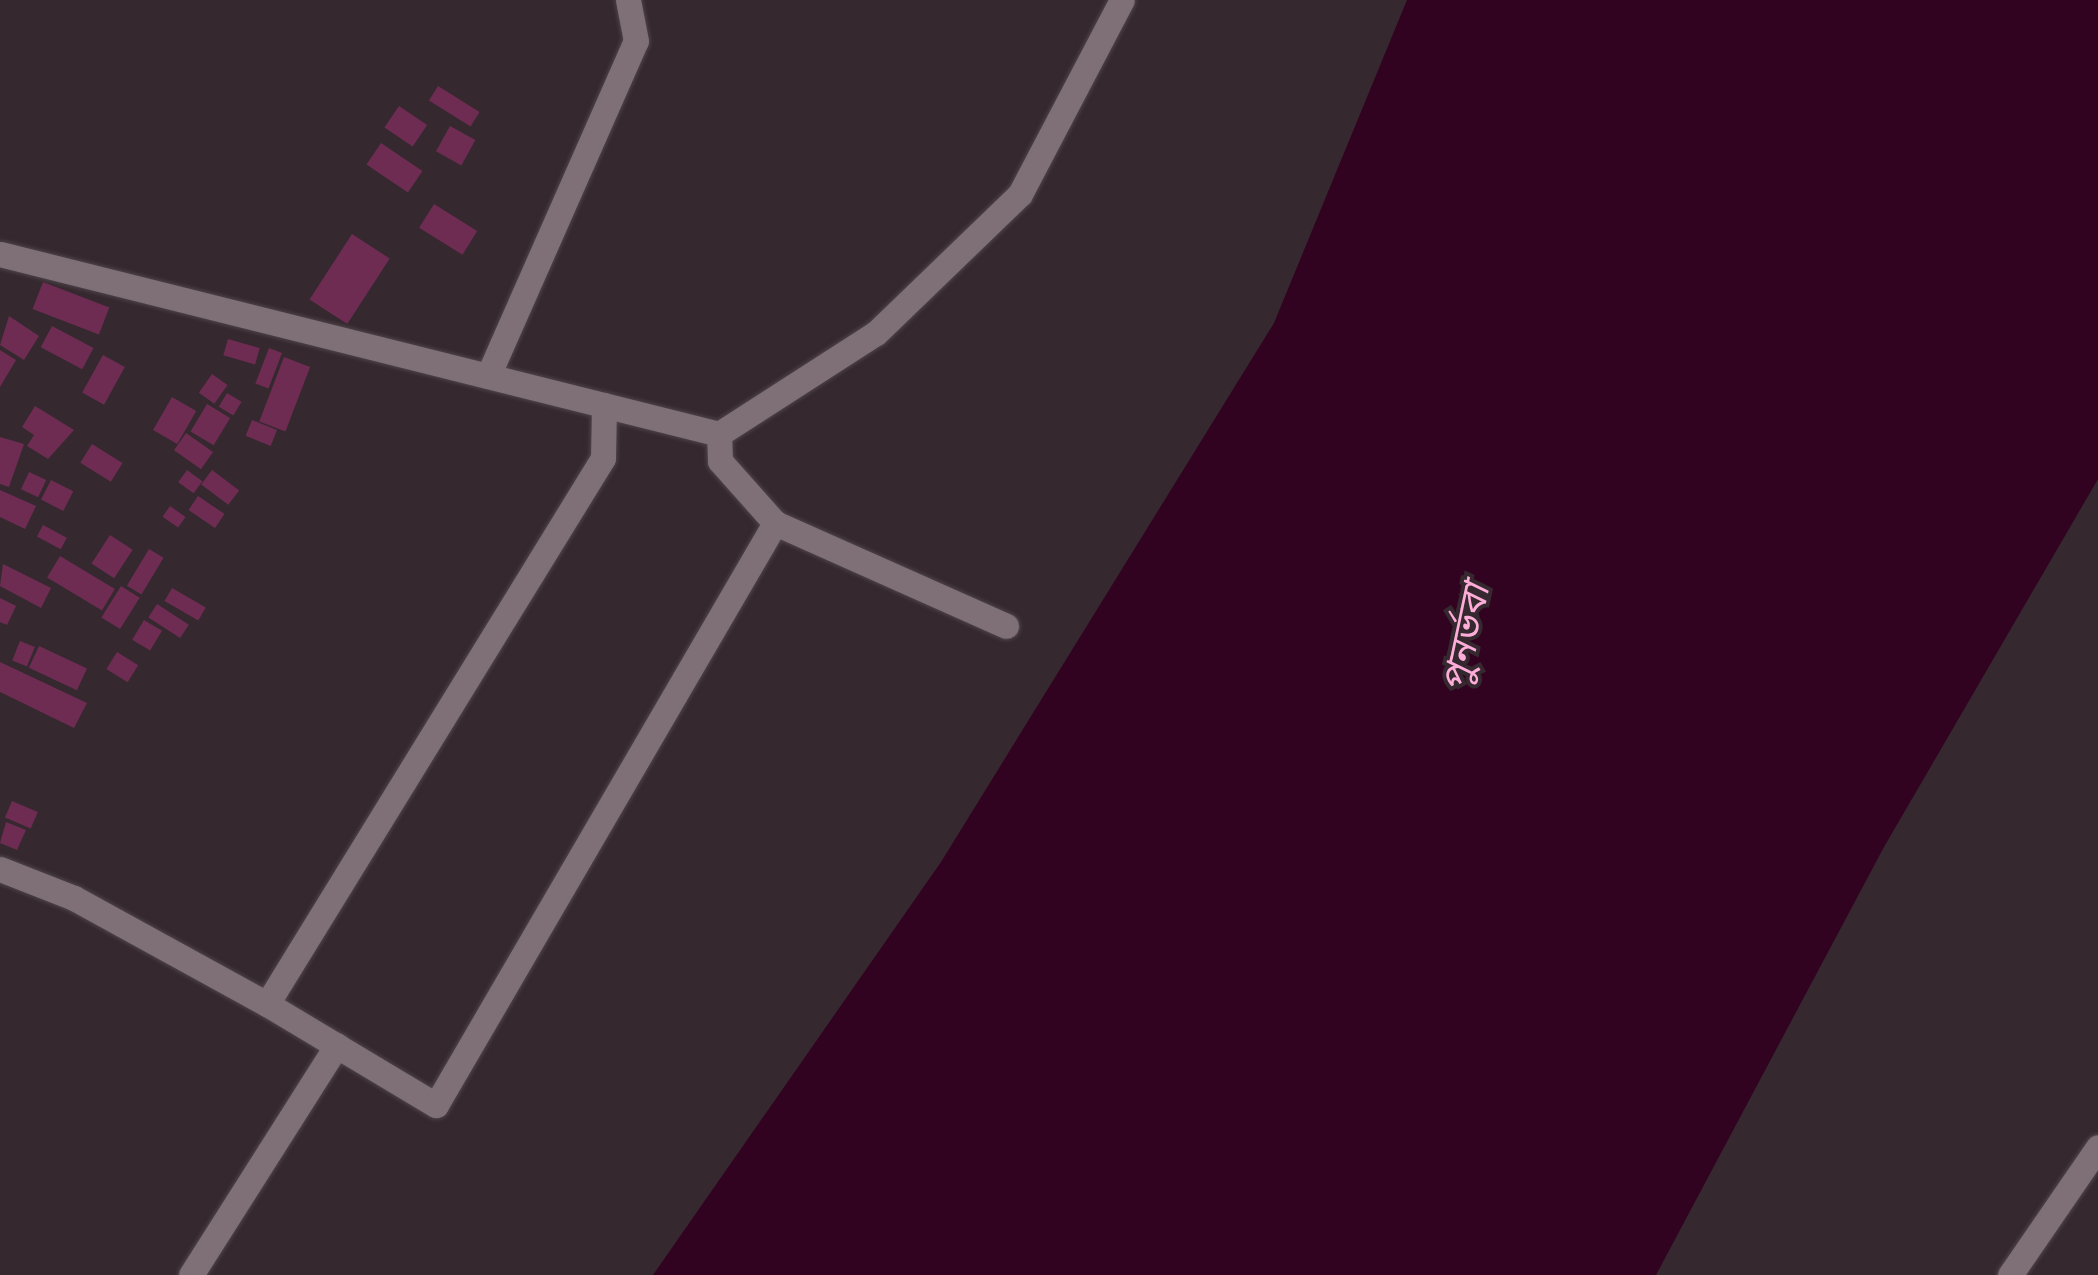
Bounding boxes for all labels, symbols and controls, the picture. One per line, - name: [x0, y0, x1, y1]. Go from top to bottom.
- water label: পুনর্ভবা: [1431, 580, 1499, 696]

